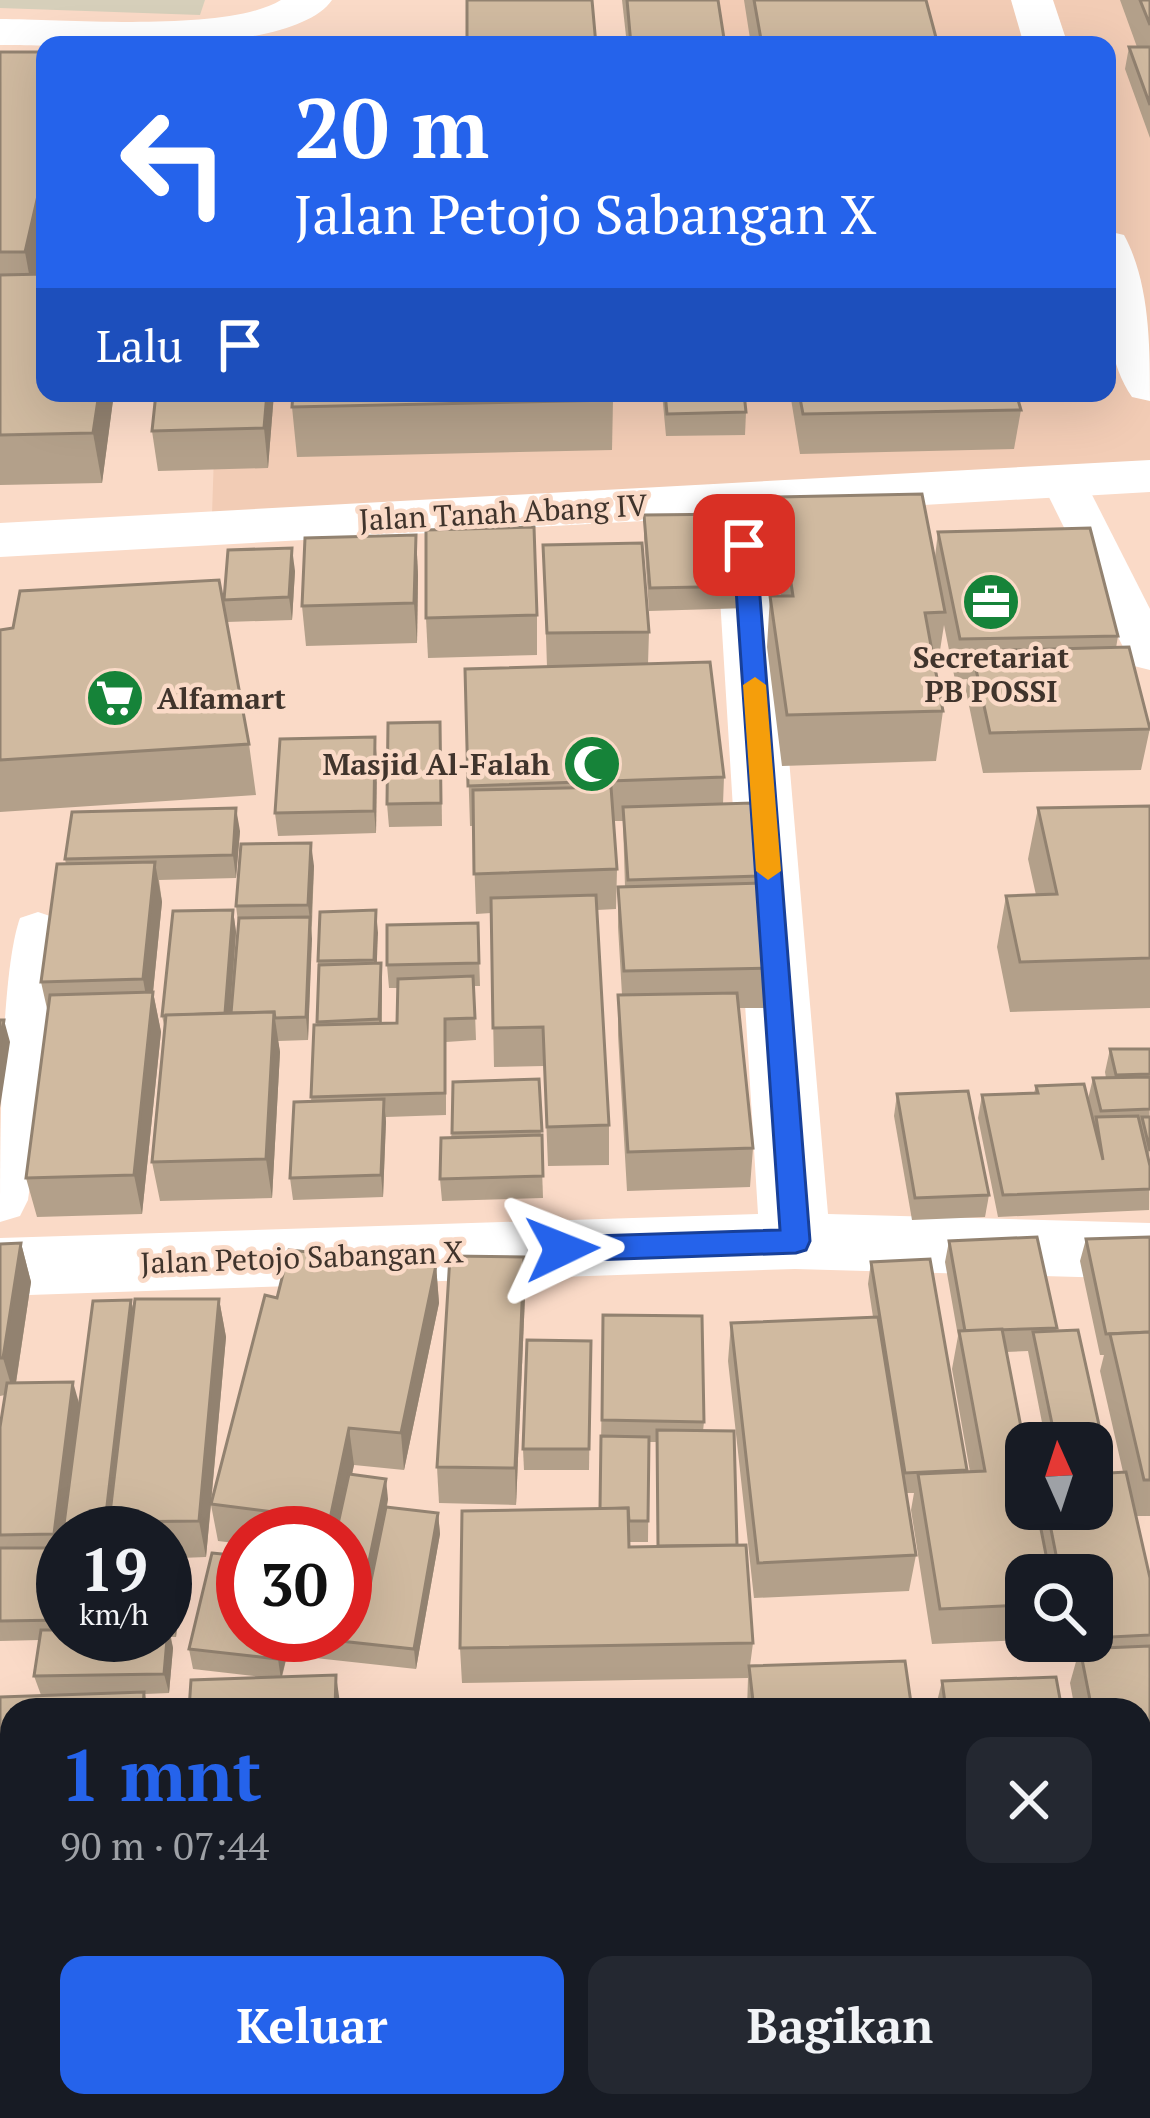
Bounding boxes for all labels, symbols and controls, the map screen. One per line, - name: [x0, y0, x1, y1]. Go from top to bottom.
- text: 20 m: [294, 71, 489, 182]
- icon: left: [96, 84, 252, 240]
- text: Jalan Petojo Sabangan X: [294, 178, 877, 249]
- icon: arrive: [207, 312, 273, 378]
- text: Lalu: [96, 315, 183, 375]
- street label: Jalan Tanah Abang IV: [358, 484, 649, 540]
- pin: [693, 494, 795, 596]
- icon: arrive: [711, 512, 777, 578]
- office icon: Secretariat PB POSSI: [960, 571, 1022, 633]
- place label: Secretariat PB POSSI: [913, 637, 1069, 711]
- supermarket icon: Alfamart: [84, 667, 146, 729]
- place label: Alfamart: [157, 678, 286, 718]
- mosque icon: Masjid Al-Falah: [561, 733, 623, 795]
- place label: Masjid Al-Falah: [322, 744, 550, 784]
- position arrow: [499, 1186, 625, 1312]
- street label: Jalan Petojo Sabangan X: [140, 1231, 464, 1283]
- north arrow: [1005, 1422, 1113, 1530]
- map controls: [1005, 1422, 1113, 1662]
- speed limit sign: 30: [216, 1506, 372, 1662]
- text: 19: [80, 1529, 148, 1608]
- button: search: [1005, 1554, 1113, 1662]
- text: km/h: [79, 1594, 149, 1634]
- text: 1 mnt: [60, 1726, 262, 1822]
- button: close: [966, 1737, 1092, 1863]
- text: 90 m · 07:44: [60, 1819, 269, 1871]
- button: Keluar: [60, 1956, 564, 2094]
- button: Bagikan: [588, 1956, 1092, 2094]

